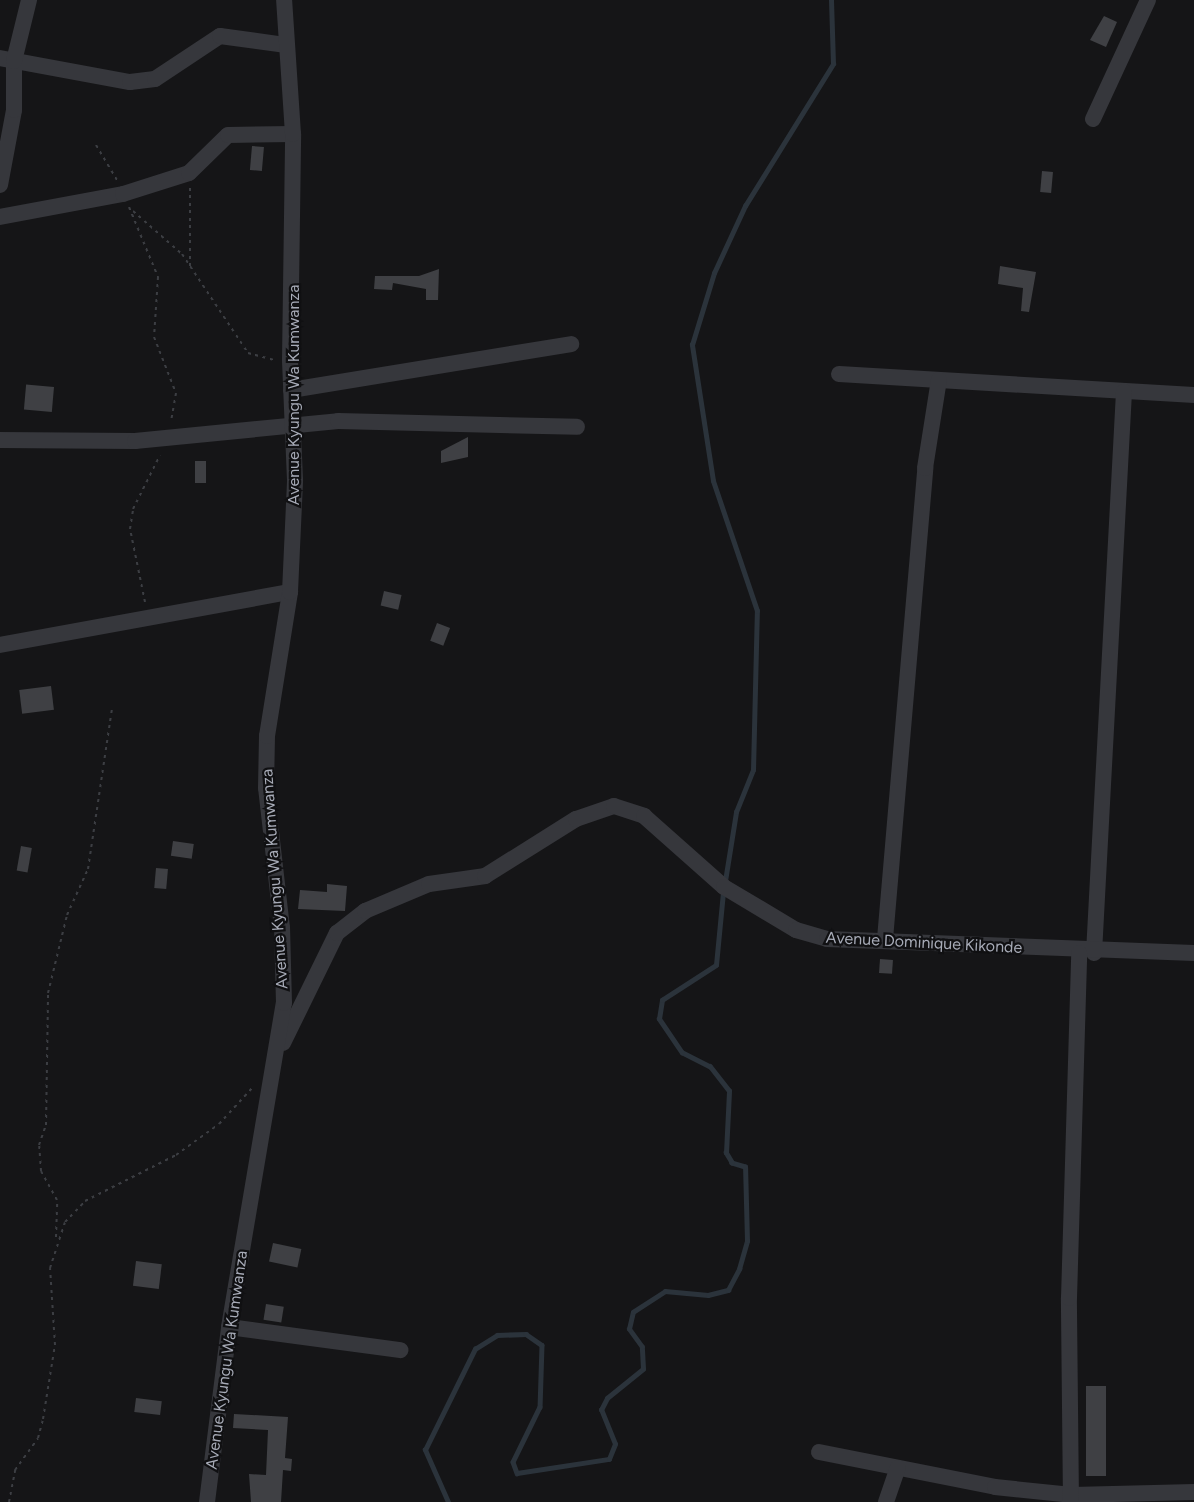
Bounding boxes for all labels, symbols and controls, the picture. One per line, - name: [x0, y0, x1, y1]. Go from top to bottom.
- street label: Avenue Kyungu Wa Kumwanza: [284, 285, 304, 505]
- street label: Avenue Kyungu Wa Kumwanza: [258, 768, 292, 990]
- street label: Avenue Dominique Kikonde: [825, 928, 1023, 958]
- street label: Avenue Kyungu Wa Kumwanza: [202, 1249, 252, 1471]

